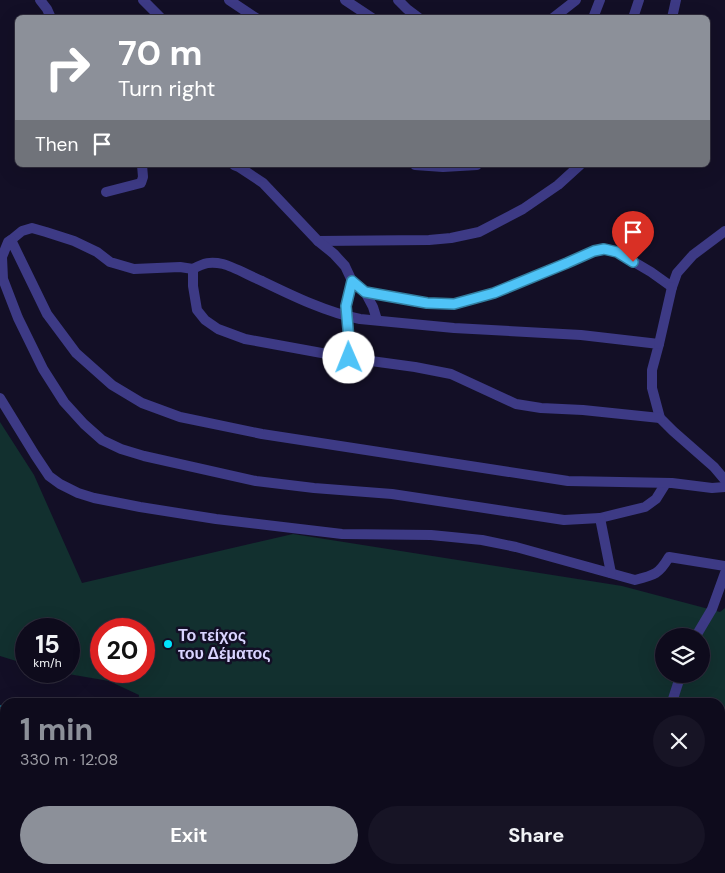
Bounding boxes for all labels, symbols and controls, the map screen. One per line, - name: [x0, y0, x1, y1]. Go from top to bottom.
- text: 70 m: [118, 30, 202, 76]
- icon: right: [35, 35, 100, 100]
- text: Turn right: [118, 74, 215, 103]
- icon: arrive: [88, 130, 116, 158]
- text: Then: [35, 132, 78, 157]
- pin: [612, 211, 654, 262]
- icon: arrive: [619, 218, 647, 246]
- position arrow: [322, 331, 374, 383]
- speed limit sign: 20: [90, 618, 155, 683]
- place label: Το τείχος του Δέματος: [178, 625, 271, 664]
- text: 15: [35, 628, 60, 661]
- map controls: [655, 628, 710, 683]
- button: layers: [655, 628, 710, 683]
- marker: Το τείχος του Δέματος: [162, 638, 174, 650]
- text: km/h: [33, 655, 62, 671]
- text: 1 min: [20, 710, 93, 749]
- button: close: [653, 715, 705, 767]
- text: 330 m · 12:08: [20, 749, 118, 770]
- button: Exit: [20, 806, 358, 864]
- button: Share: [368, 806, 705, 864]

